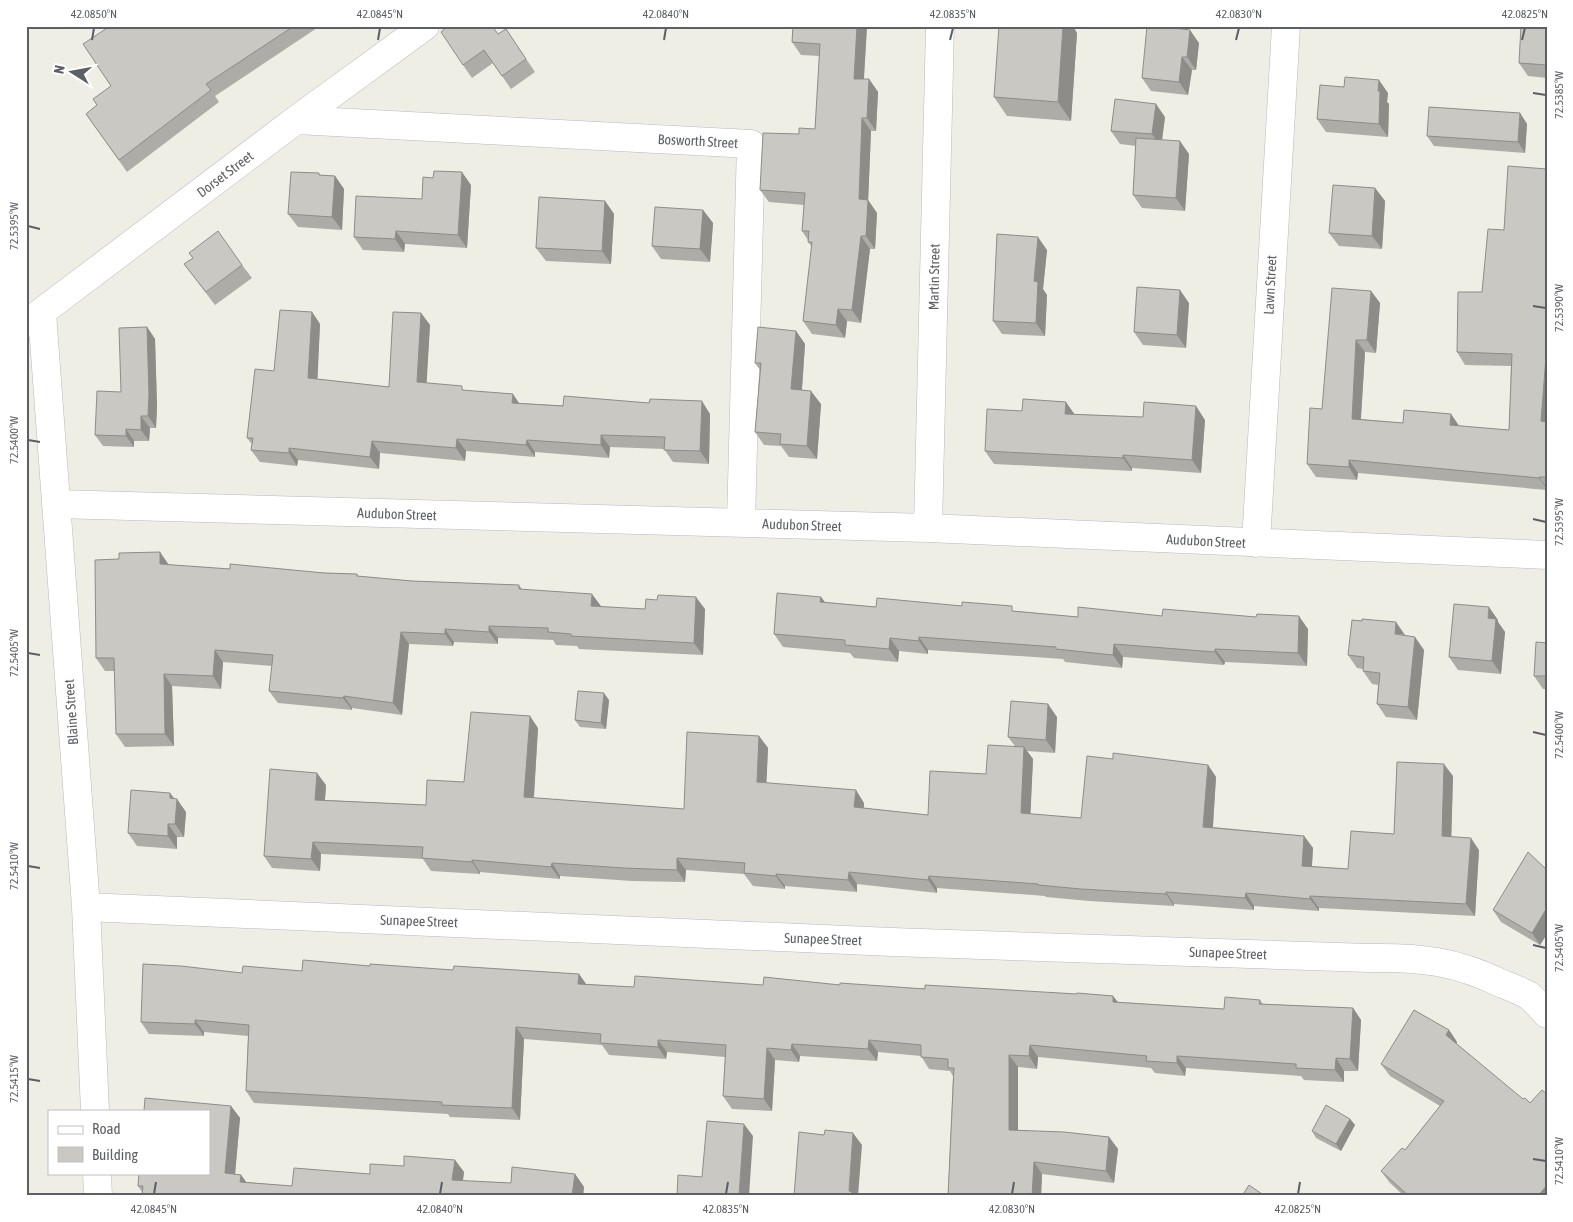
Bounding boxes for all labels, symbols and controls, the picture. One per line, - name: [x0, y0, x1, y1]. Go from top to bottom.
- text: 42.0850°N: [71, 7, 117, 21]
- text: 42.0845°N: [357, 7, 403, 21]
- text: 42.0840°N: [643, 7, 689, 21]
- text: 42.0835°N: [930, 7, 976, 21]
- text: 42.0830°N: [1216, 7, 1262, 21]
- text: 42.0825°N: [1502, 7, 1548, 21]
- north arrow: [48, 48, 98, 98]
- text: N: [51, 64, 68, 75]
- text: 72.5385°W: [1552, 71, 1566, 119]
- street label: Bosworth Street: [657, 131, 739, 151]
- street label: Dorset Street: [194, 148, 256, 200]
- text: 72.5395°W: [7, 202, 21, 250]
- street label: Martin Street: [925, 244, 943, 310]
- street label: Lawn Street: [1260, 255, 1280, 315]
- text: 72.5390°W: [1552, 284, 1566, 332]
- text: 72.5400°W: [7, 416, 21, 464]
- text: 72.5395°W: [1552, 498, 1566, 546]
- street label: Audubon Street: [357, 505, 437, 523]
- street label: Audubon Street: [762, 516, 842, 534]
- street label: Audubon Street: [1166, 531, 1246, 551]
- text: 72.5405°W: [7, 629, 21, 677]
- street label: Blaine Street: [61, 679, 81, 745]
- text: 72.5400°W: [1552, 711, 1566, 759]
- text: 72.5410°W: [7, 842, 21, 890]
- street label: Sunapee Street: [380, 912, 458, 930]
- text: 72.5405°W: [1552, 924, 1566, 972]
- street label: Sunapee Street: [784, 930, 862, 948]
- street label: Sunapee Street: [1189, 944, 1267, 962]
- text: 72.5415°W: [7, 1055, 21, 1103]
- legend: [48, 1110, 210, 1174]
- text: Road: [92, 1120, 121, 1137]
- text: 72.5410°W: [1552, 1137, 1566, 1185]
- text: Building: [92, 1146, 138, 1163]
- text: 42.0845°N: [131, 1202, 177, 1216]
- text: 42.0840°N: [417, 1202, 463, 1216]
- text: 42.0835°N: [703, 1202, 749, 1216]
- text: 42.0830°N: [989, 1202, 1035, 1216]
- text: 42.0825°N: [1275, 1202, 1321, 1216]

